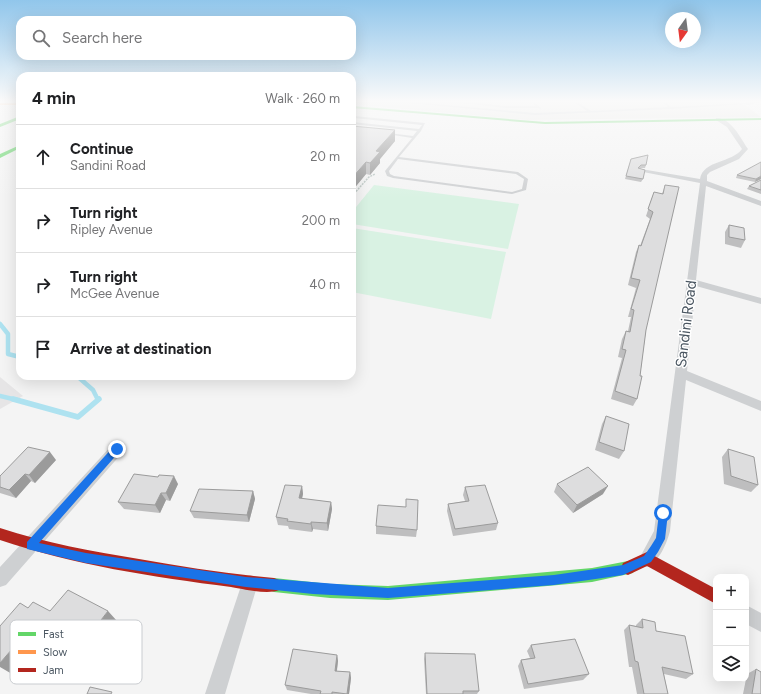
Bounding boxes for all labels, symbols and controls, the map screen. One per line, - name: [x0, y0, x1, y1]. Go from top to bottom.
- north arrow: [665, 12, 701, 48]
- search box: [16, 16, 356, 60]
- icon: search: [30, 27, 52, 49]
- text: Search here: [62, 29, 142, 47]
- text: 4 min: [32, 88, 76, 108]
- text: Walk · 260 m: [265, 91, 340, 106]
- text: Continue: [70, 140, 133, 158]
- icon: ahead: [32, 146, 54, 168]
- text: 20 m: [310, 149, 340, 164]
- text: Sandini Road: [70, 158, 146, 173]
- text: Turn right: [70, 204, 138, 222]
- icon: right: [32, 210, 54, 232]
- text: 200 m: [302, 213, 340, 228]
- text: Ripley Avenue: [70, 222, 153, 237]
- text: Turn right: [70, 268, 138, 286]
- icon: right: [32, 274, 54, 296]
- text: 40 m: [309, 277, 340, 292]
- street label: Sandini Road: [672, 279, 700, 369]
- text: McGee Avenue: [70, 286, 159, 301]
- icon: arrive: [32, 338, 54, 360]
- text: Arrive at destination: [70, 340, 211, 358]
- route end: [108, 440, 126, 458]
- route start: [654, 504, 672, 522]
- map controls: [713, 574, 749, 682]
- button: +: [713, 574, 749, 610]
- button: −: [713, 610, 749, 646]
- legend: [10, 620, 142, 684]
- text: Fast: [43, 628, 64, 641]
- text: Slow: [43, 646, 67, 659]
- button: layers: [713, 646, 749, 682]
- text: Jam: [43, 664, 64, 677]

